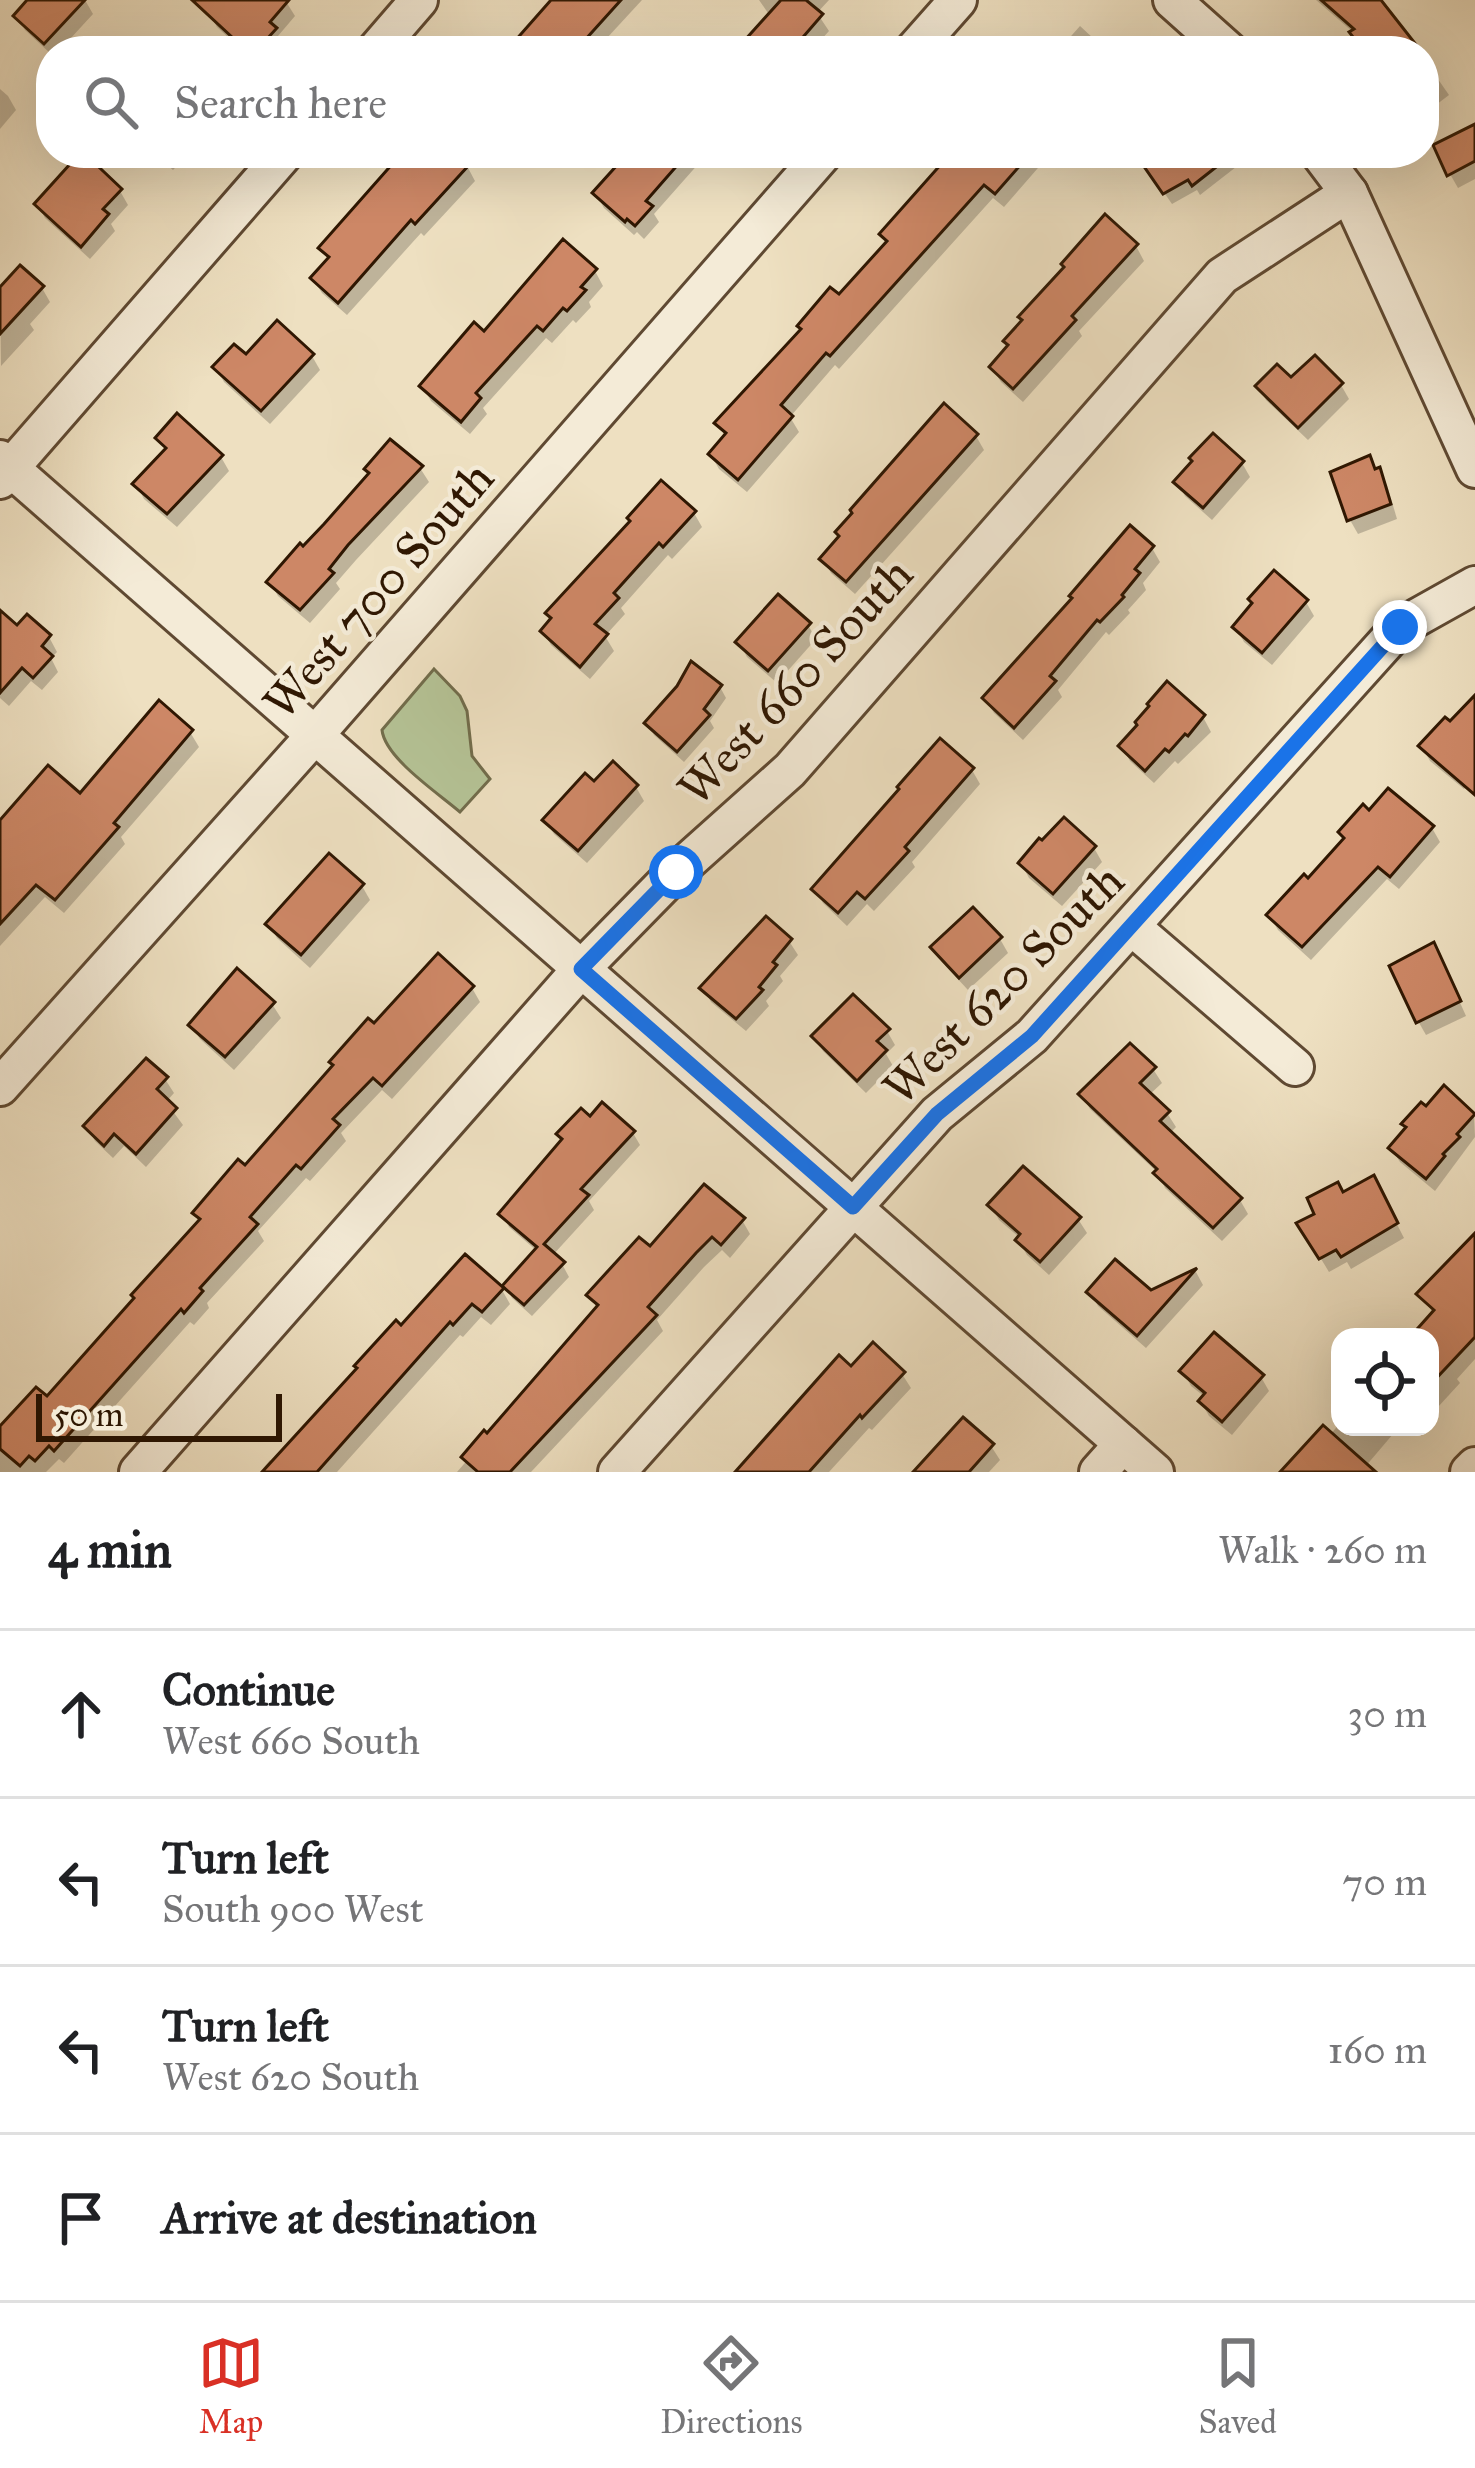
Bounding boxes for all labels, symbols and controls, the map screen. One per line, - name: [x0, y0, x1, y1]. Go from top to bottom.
- search box: [36, 36, 1439, 168]
- icon: search: [78, 69, 144, 135]
- text: Search here: [174, 75, 387, 130]
- street label: West 700 South: [250, 449, 506, 731]
- street label: West 660 South: [665, 545, 925, 817]
- route end: [1373, 600, 1427, 654]
- route start: [649, 845, 703, 899]
- street label: West 620 South: [870, 851, 1136, 1117]
- map controls: [1331, 1328, 1439, 1436]
- button: locate: [1331, 1328, 1439, 1436]
- scale bar: [36, 1388, 282, 1441]
- text: 50 m: [54, 1395, 123, 1435]
- text: 4 min: [48, 1519, 172, 1581]
- text: Walk · 260 m: [1218, 1526, 1427, 1574]
- text: Continue: [162, 1662, 335, 1717]
- icon: ahead: [48, 1681, 114, 1747]
- text: 30 m: [1348, 1690, 1427, 1738]
- text: West 660 South: [162, 1717, 420, 1765]
- text: Turn left: [162, 1830, 329, 1885]
- icon: left: [48, 1849, 114, 1915]
- text: 70 m: [1342, 1858, 1427, 1906]
- text: South 900 West: [162, 1885, 424, 1933]
- text: Turn left: [162, 1998, 329, 2053]
- icon: left: [48, 2017, 114, 2083]
- text: 160 m: [1328, 2026, 1427, 2074]
- text: West 620 South: [162, 2053, 419, 2101]
- icon: arrive: [48, 2185, 114, 2251]
- text: Arrive at destination: [162, 2190, 537, 2245]
- tab: Map: [198, 2330, 264, 2442]
- tab: Directions: [660, 2330, 802, 2442]
- tab: Saved: [1199, 2330, 1277, 2442]

